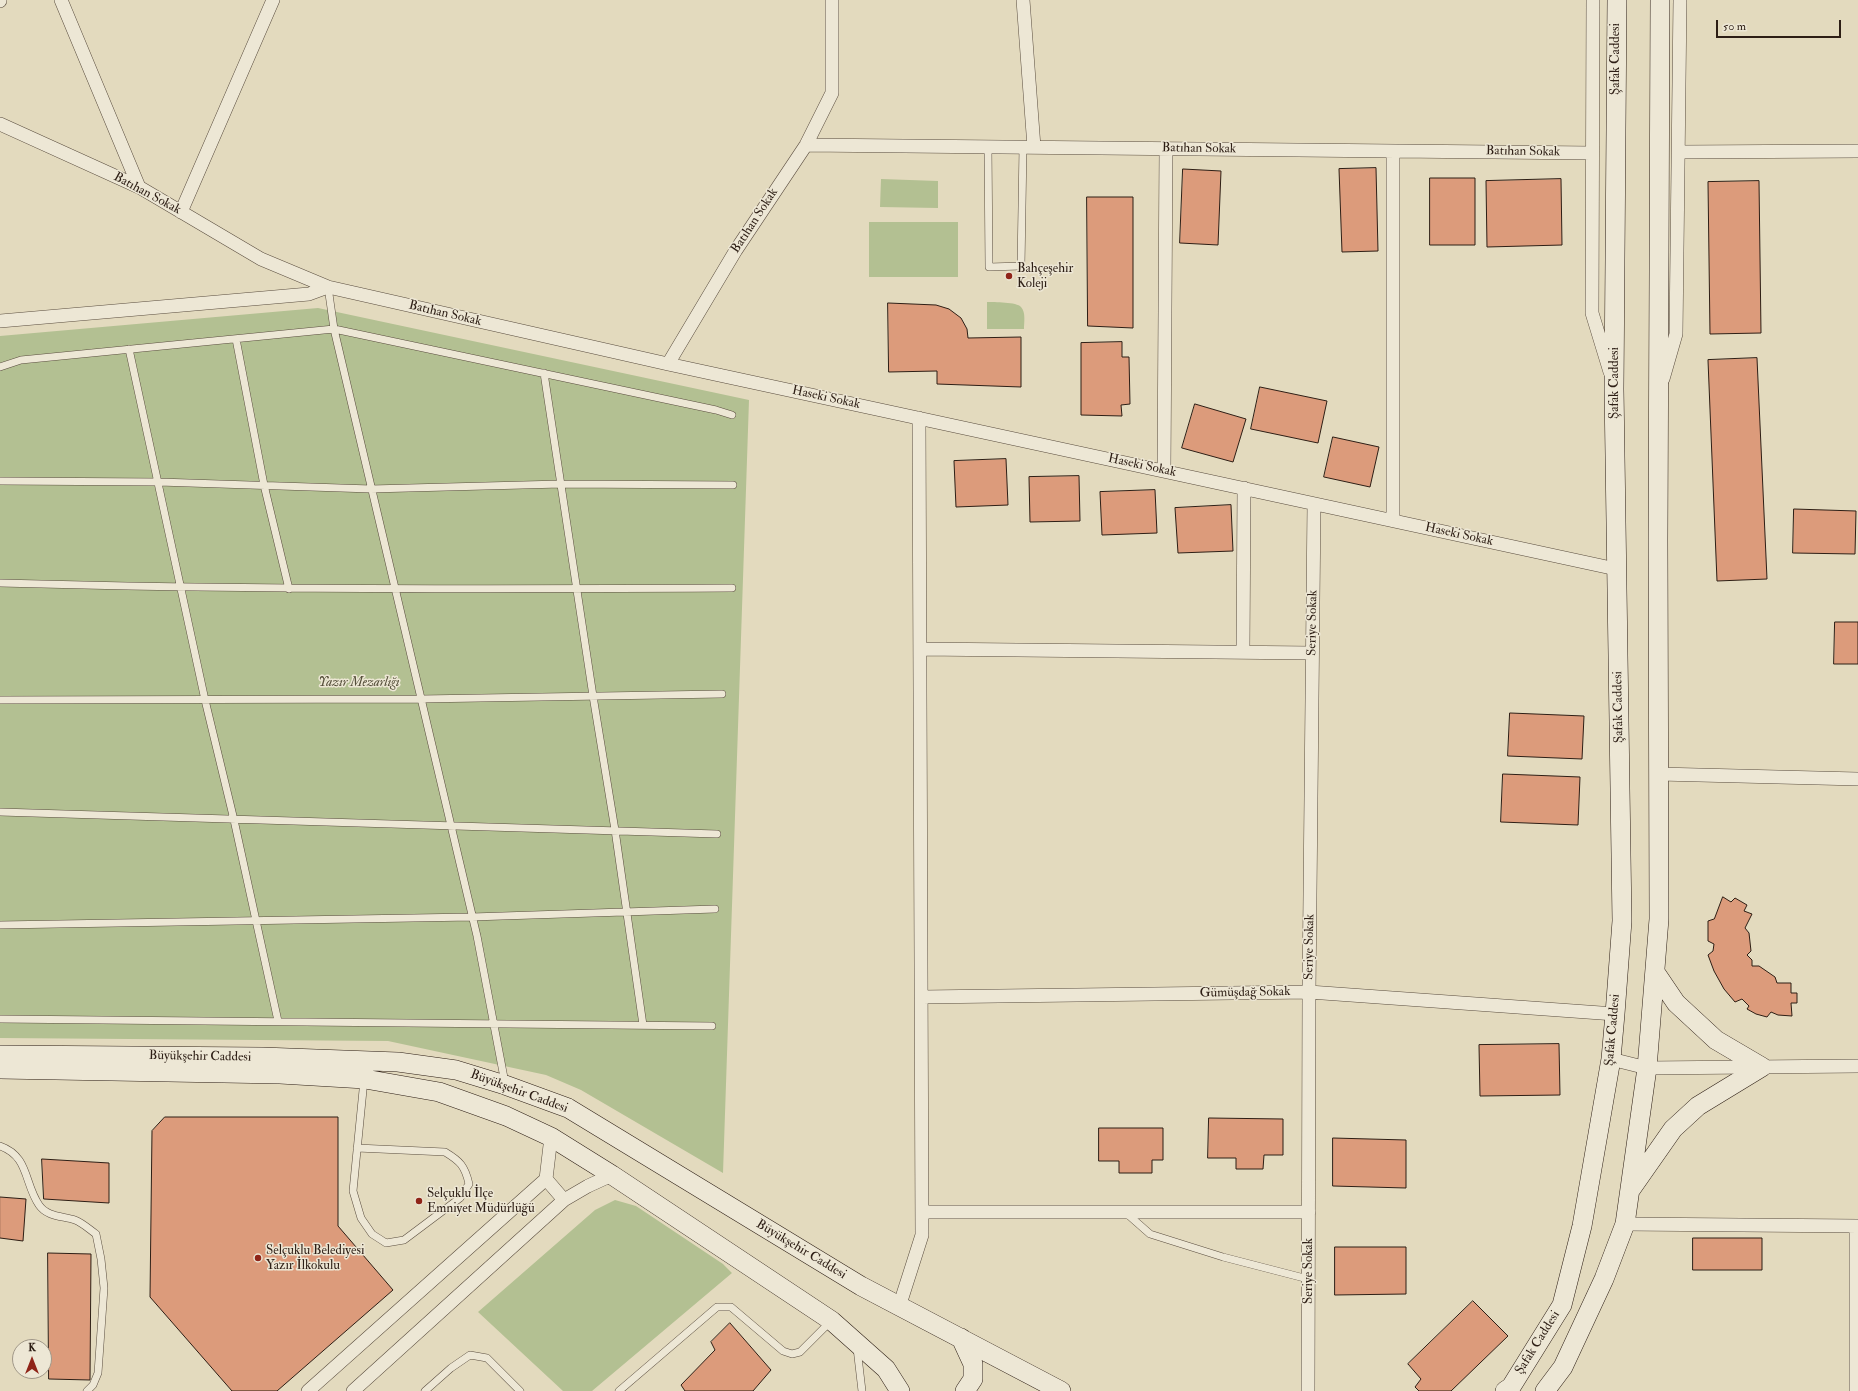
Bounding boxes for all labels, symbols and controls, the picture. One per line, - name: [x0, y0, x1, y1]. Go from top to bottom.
- scale bar: [1718, 12, 1843, 38]
- text: 50 m: [1723, 19, 1746, 34]
- street label: Şafak Caddesi: [1608, 23, 1624, 95]
- street label: Batıhan Sokak: [1162, 141, 1236, 157]
- street label: Batıhan Sokak: [1486, 144, 1560, 160]
- street label: Batıhan Sokak: [111, 170, 183, 218]
- street label: Batıhan Sokak: [728, 186, 782, 256]
- place label: Bahçeşehir Koleji: [1017, 261, 1073, 292]
- marker: Bahçeşehir Koleji: [1004, 271, 1014, 281]
- street label: Batıhan Sokak: [407, 298, 483, 330]
- street label: Şafak Caddesi: [1607, 347, 1623, 419]
- street label: Haseki Sokak: [790, 383, 862, 413]
- street label: Haseki Sokak: [1106, 451, 1178, 481]
- street label: Haseki Sokak: [1423, 520, 1495, 550]
- street label: Seriye Sokak: [1305, 590, 1321, 656]
- street label: Şafak Caddesi: [1611, 671, 1627, 743]
- park label: Yazır Mezarlığı: [318, 675, 400, 691]
- street label: Seriye Sokak: [1302, 914, 1318, 980]
- street label: Gümüşdağ Sokak: [1199, 984, 1291, 1002]
- street label: Şafak Caddesi: [1602, 993, 1624, 1067]
- street label: Büyükşehir Caddesi: [149, 1048, 251, 1066]
- street label: Büyükşehir Caddesi: [468, 1067, 570, 1117]
- place label: Selçuklu İlçe Emniyet Müdürlüğü: [427, 1186, 535, 1217]
- marker: Selçuklu İlçe Emniyet Müdürlüğü: [414, 1196, 424, 1206]
- street label: Büyükşehir Caddesi: [753, 1217, 849, 1283]
- street label: Seriye Sokak: [1301, 1238, 1317, 1304]
- place label: Selçuklu Belediyesi Yazır İlkokulu: [266, 1243, 364, 1274]
- marker: Selçuklu Belediyesi Yazır İlkokulu: [253, 1253, 263, 1263]
- street label: Şafak Caddesi: [1512, 1308, 1564, 1378]
- north arrow: [12, 1339, 52, 1379]
- text: K: [28, 1341, 36, 1354]

